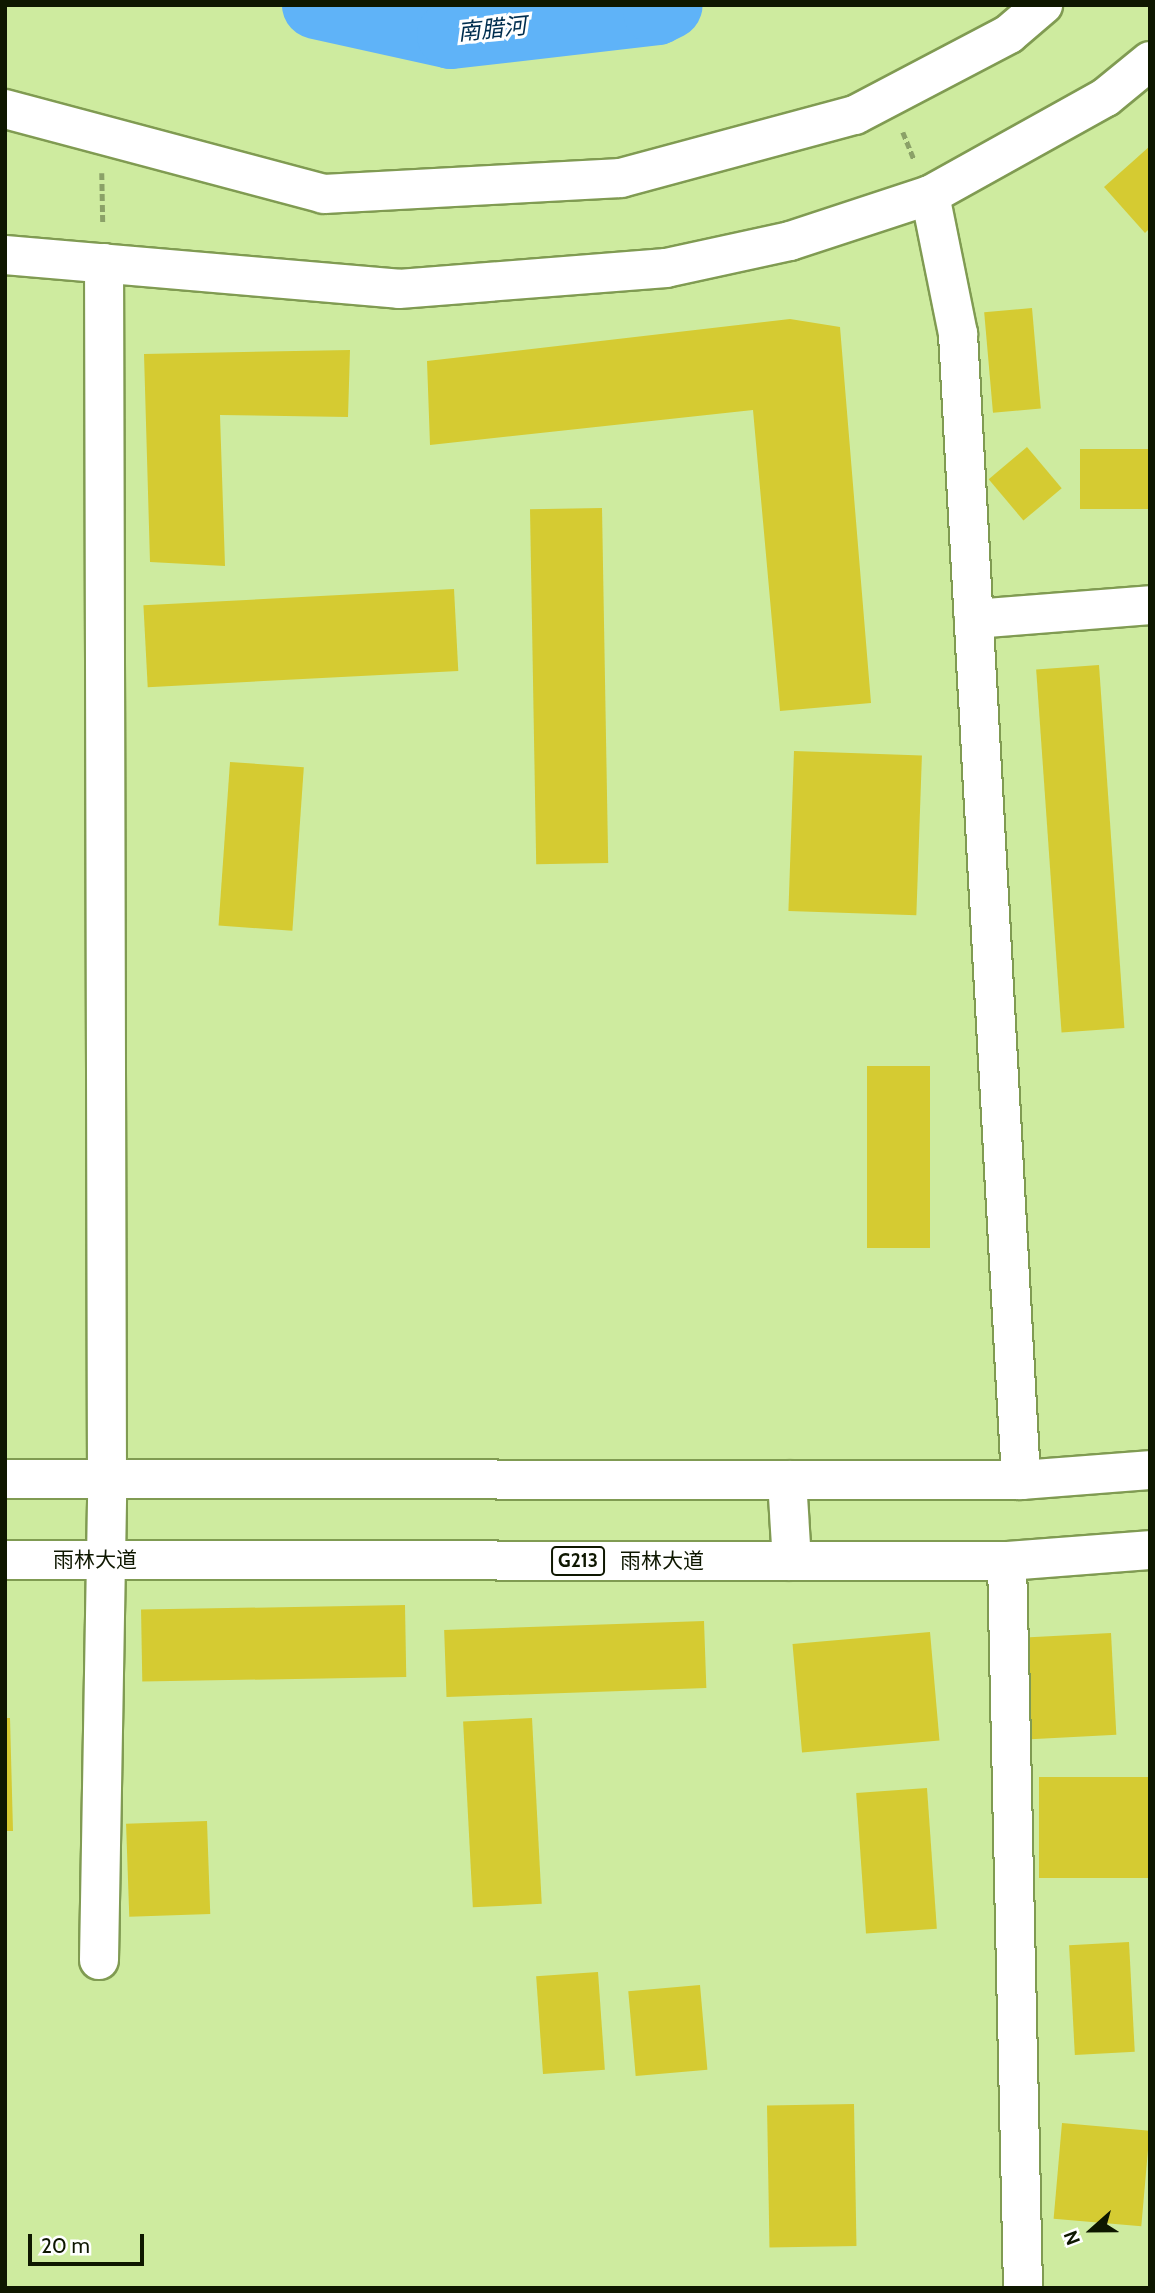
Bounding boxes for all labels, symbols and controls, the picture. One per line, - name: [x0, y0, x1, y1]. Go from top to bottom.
- water label: 南腊河: [456, 12, 528, 46]
- road number: G213: [550, 1546, 606, 1576]
- street label: 雨林大道: [53, 1547, 137, 1573]
- street label: 雨林大道: [620, 1548, 704, 1574]
- north arrow: [1057, 2195, 1127, 2265]
- scale bar: [32, 2220, 147, 2264]
- text: N: [1059, 2227, 1085, 2248]
- text: 20 m: [41, 2233, 90, 2258]

